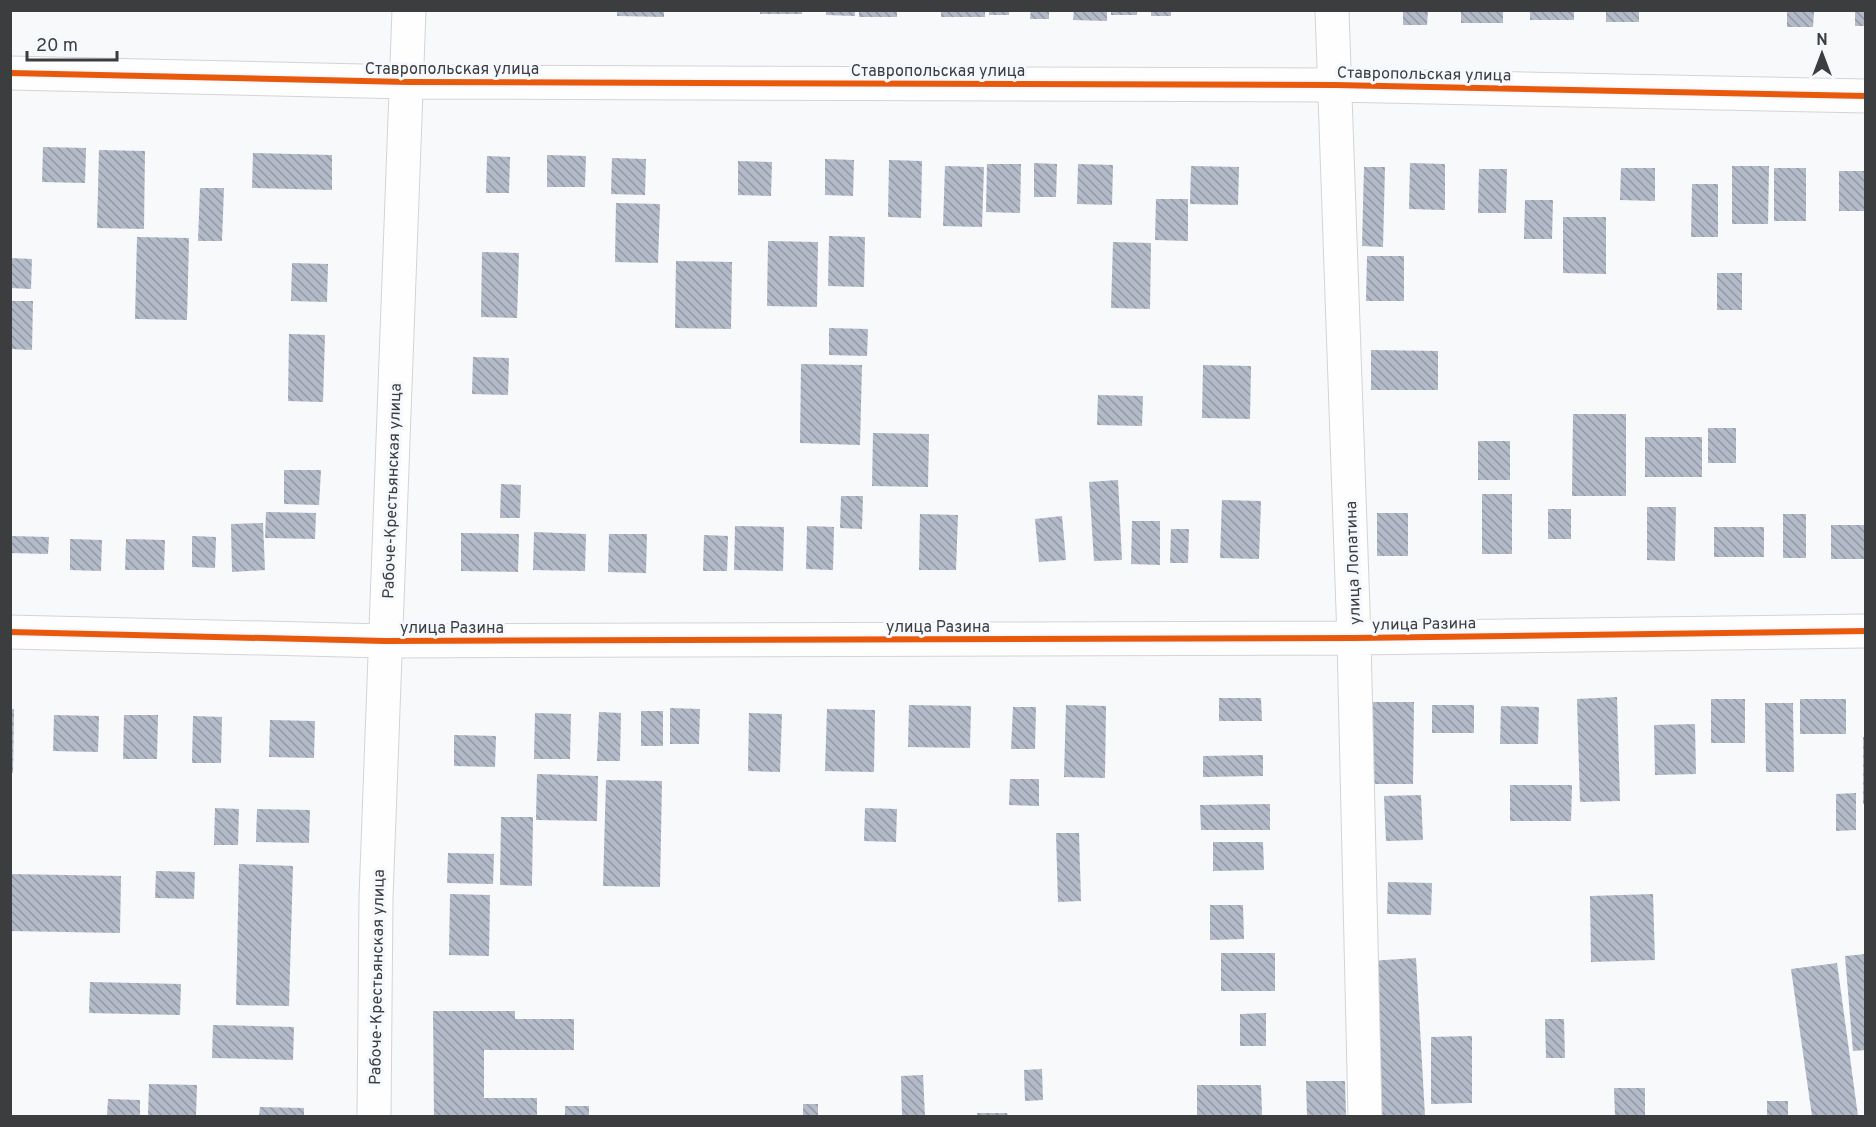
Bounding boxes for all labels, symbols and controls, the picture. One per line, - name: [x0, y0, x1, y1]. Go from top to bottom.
- scale bar: [27, 24, 117, 62]
- north arrow: [1792, 24, 1852, 84]
- text: N: [1816, 31, 1828, 51]
- text: 20 m: [36, 35, 78, 58]
- street label: Ставропольская улица: [365, 60, 539, 80]
- street label: Ставропольская улица: [851, 62, 1025, 82]
- street label: Ставропольская улица: [1337, 63, 1511, 87]
- street label: Рабоче-Крестьянская улица: [379, 383, 407, 599]
- street label: улица Лопатина: [1342, 501, 1366, 625]
- street label: улица Разина: [1372, 614, 1476, 636]
- street label: улица Разина: [886, 618, 990, 638]
- street label: улица Разина: [400, 619, 504, 639]
- street label: Рабоче-Крестьянская улица: [366, 869, 390, 1085]

